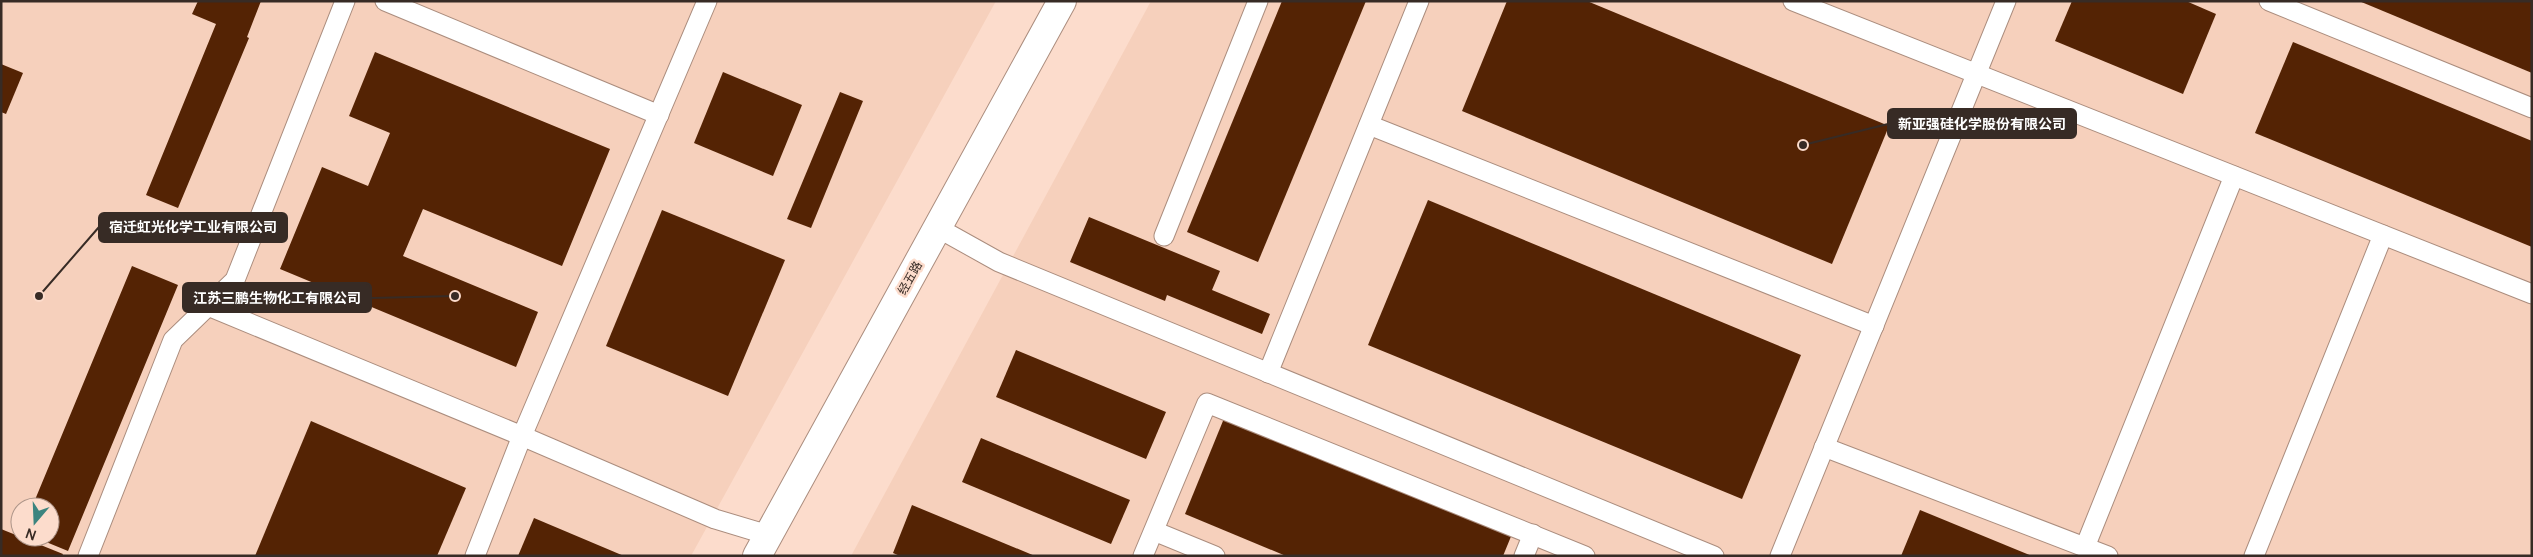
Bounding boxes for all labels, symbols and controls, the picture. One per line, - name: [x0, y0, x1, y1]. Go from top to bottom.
- callout: 新亚强硅化学股份有限公司: [1888, 109, 2076, 138]
- text: 新亚强硅化学股份有限公司: [1898, 114, 2066, 133]
- callout: 宿迁虹光化学工业有限公司: [99, 213, 287, 242]
- text: 宿迁虹光化学工业有限公司: [109, 217, 277, 236]
- street label: 经五路: [893, 258, 926, 298]
- callout: 江苏三鹏生物化工有限公司: [183, 283, 371, 312]
- text: 江苏三鹏生物化工有限公司: [193, 288, 361, 307]
- north arrow: [10, 497, 60, 547]
- text: N: [23, 524, 38, 545]

